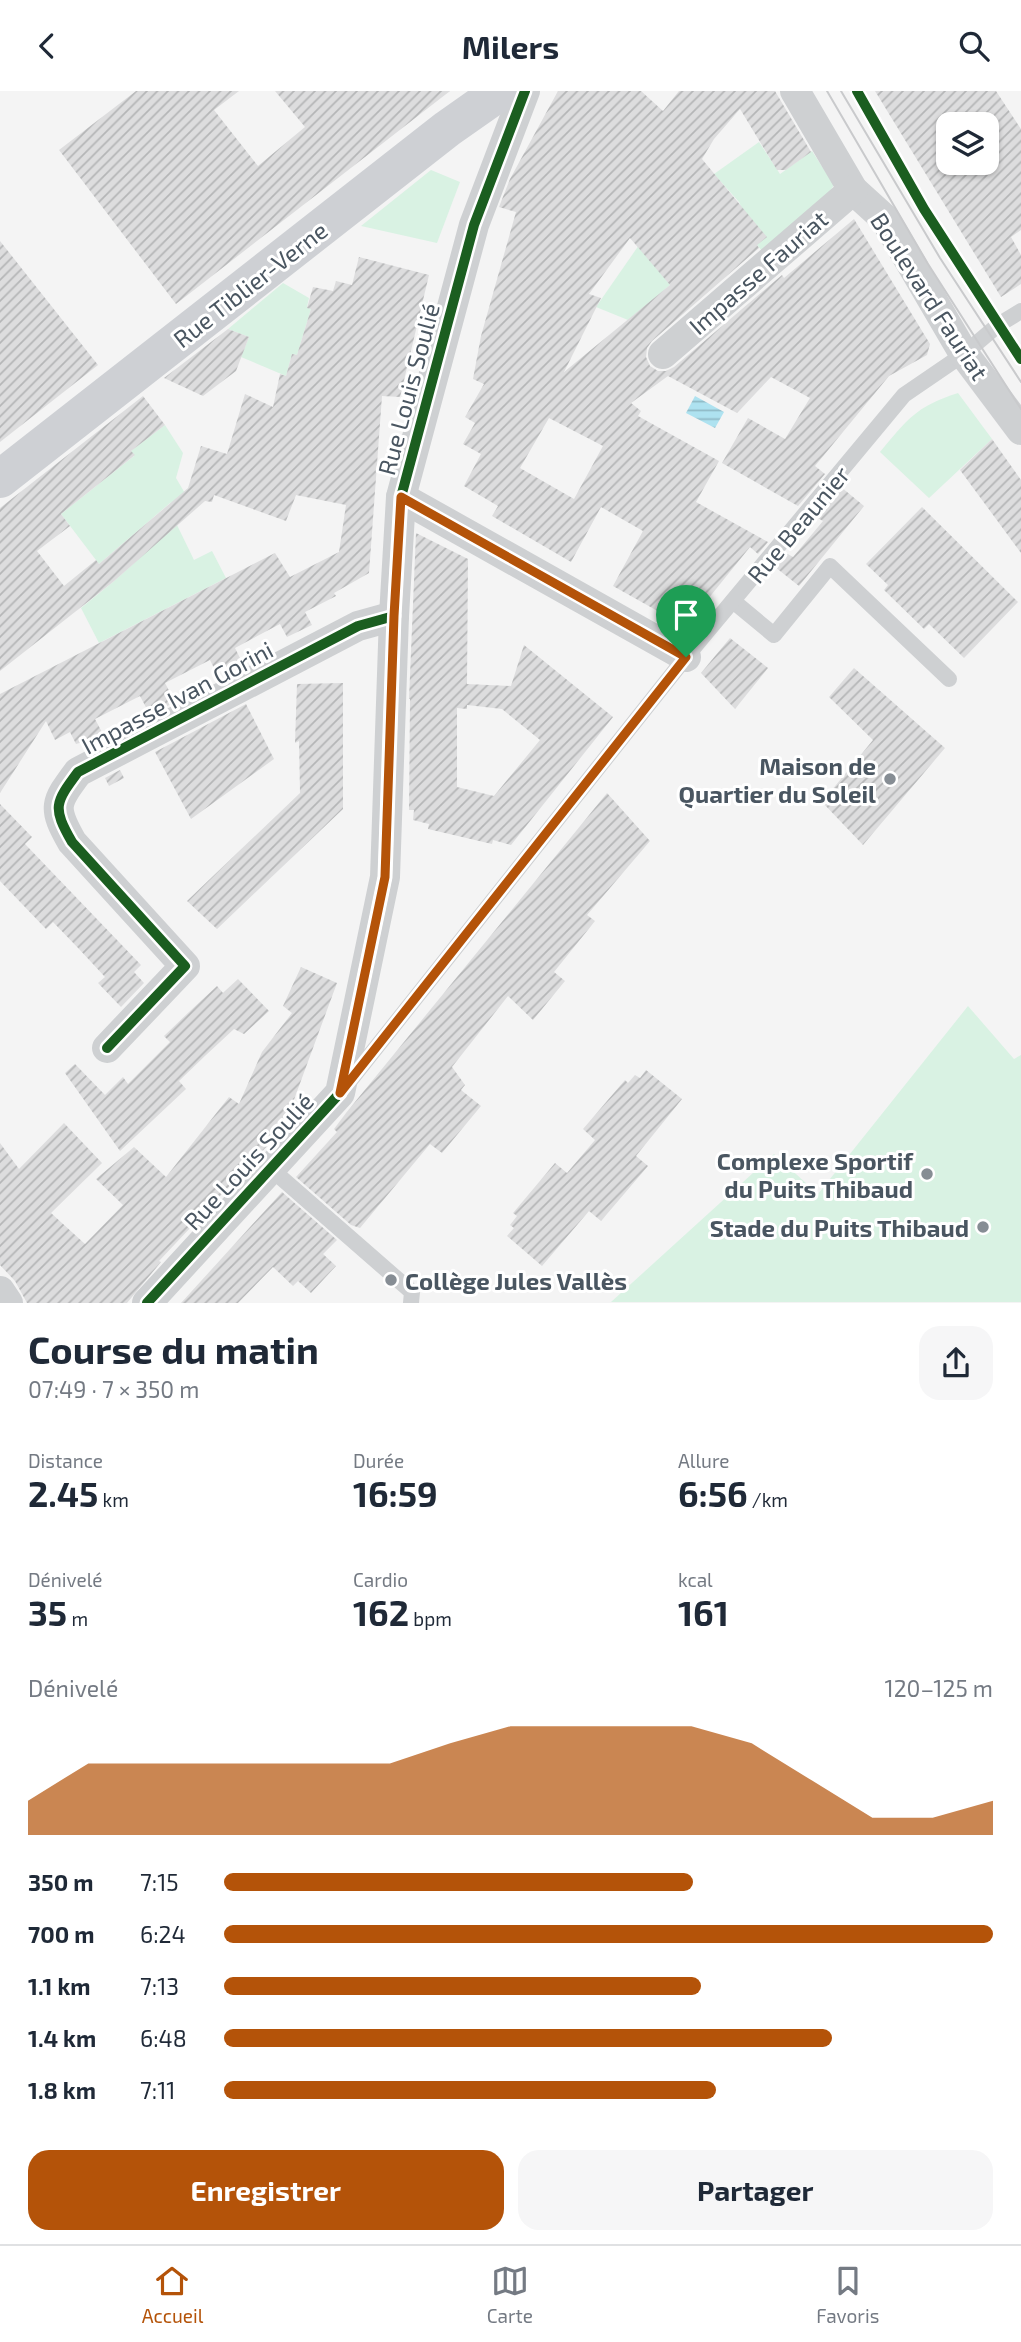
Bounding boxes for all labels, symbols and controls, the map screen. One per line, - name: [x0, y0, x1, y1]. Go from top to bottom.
- icon: back: [28, 27, 66, 65]
- text: Milers: [462, 27, 559, 65]
- icon: search: [955, 27, 993, 65]
- map controls: [936, 112, 999, 175]
- button: layers: [936, 112, 999, 175]
- street label: Impasse Fauriat: [683, 204, 833, 340]
- street label: Boulevard Fauriat: [865, 207, 995, 385]
- street label: Rue Tiblier-Verne: [167, 215, 333, 353]
- street label: Rue Louis Soulié: [371, 300, 445, 478]
- street label: Rue Beaunier: [741, 459, 856, 588]
- pin: [656, 585, 716, 657]
- icon: arrive: [667, 596, 705, 634]
- street label: Impasse Ivan Gorini: [76, 634, 278, 760]
- place label: Maison de Quartier du Soleil: [678, 751, 876, 809]
- marker: Maison de Quartier du Soleil: [882, 771, 898, 787]
- street label: Rue Louis Soulié: [177, 1087, 319, 1235]
- place label: Complexe Sportif du Puits Thibaud: [717, 1146, 914, 1203]
- marker: Complexe Sportif du Puits Thibaud: [919, 1166, 935, 1182]
- place label: Stade du Puits Thibaud: [710, 1213, 969, 1242]
- marker: Stade du Puits Thibaud: [975, 1219, 991, 1235]
- place label: Collège Jules Vallès: [405, 1266, 627, 1295]
- marker: Collège Jules Vallès: [383, 1272, 399, 1288]
- text: Course du matin: [28, 1326, 319, 1372]
- button: share: [919, 1326, 993, 1400]
- text: 07:49 · 7 × 350 m: [28, 1375, 200, 1403]
- text: Distance: [28, 1449, 103, 1472]
- text: Durée: [353, 1449, 404, 1472]
- text: Allure: [678, 1449, 730, 1472]
- text: 2.45: [28, 1472, 98, 1514]
- text: 16:59: [353, 1472, 438, 1514]
- text: 6:56: [678, 1472, 748, 1514]
- text: km: [98, 1488, 129, 1511]
- text: /km: [748, 1488, 788, 1511]
- text: Dénivelé: [28, 1568, 103, 1591]
- text: Cardio: [353, 1568, 408, 1591]
- text: kcal: [678, 1568, 713, 1591]
- text: 35: [28, 1591, 67, 1633]
- text: 162: [353, 1591, 409, 1633]
- text: 161: [678, 1591, 729, 1633]
- text: m: [67, 1607, 88, 1630]
- text: bpm: [409, 1607, 452, 1630]
- text: Dénivelé: [28, 1674, 118, 1702]
- text: 120–125 m: [884, 1674, 993, 1702]
- text: 350 m: [28, 1868, 93, 1896]
- text: 7:15: [140, 1868, 179, 1896]
- text: 700 m: [28, 1920, 94, 1948]
- text: 6:24: [140, 1920, 186, 1948]
- text: 1.1 km: [28, 1972, 91, 2000]
- text: 7:13: [140, 1972, 179, 2000]
- text: 1.4 km: [28, 2024, 96, 2052]
- text: 6:48: [140, 2024, 187, 2052]
- text: 1.8 km: [28, 2076, 96, 2104]
- text: 7:11: [140, 2076, 176, 2104]
- button: Enregistrer: [28, 2150, 504, 2230]
- button: Partager: [518, 2150, 993, 2230]
- tab: Accueil: [142, 2262, 203, 2327]
- tab: Carte: [487, 2262, 533, 2327]
- tab: Favoris: [816, 2262, 879, 2327]

